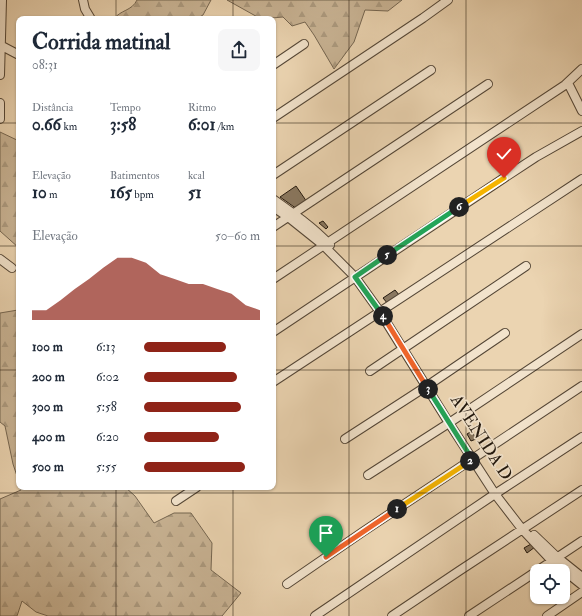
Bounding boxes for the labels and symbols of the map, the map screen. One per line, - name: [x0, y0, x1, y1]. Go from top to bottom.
- pin: [487, 137, 521, 178]
- pin: 6: [449, 197, 469, 217]
- pin: 5: [377, 245, 397, 265]
- pin: 4: [373, 306, 393, 326]
- pin: 3: [418, 379, 438, 399]
- street label: AVENIDA D: [446, 390, 517, 484]
- pin: 2: [460, 451, 480, 471]
- pin: 1: [387, 499, 407, 519]
- pin: [309, 516, 343, 557]

